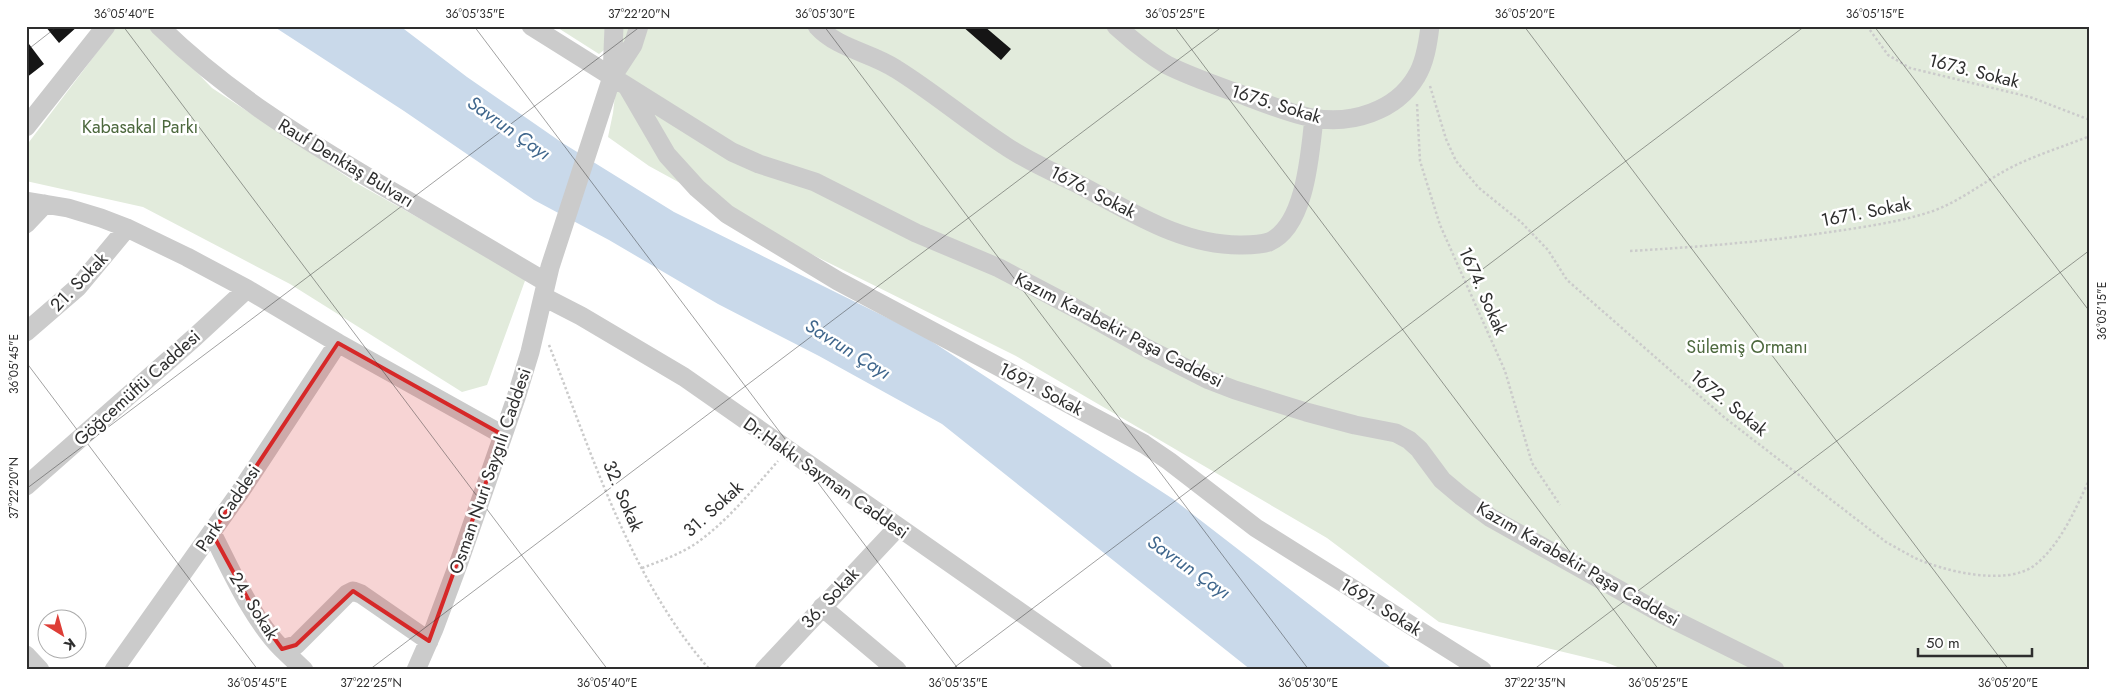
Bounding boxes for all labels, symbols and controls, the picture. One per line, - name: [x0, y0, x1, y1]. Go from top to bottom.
- text: 36°05'40"E: [94, 5, 154, 23]
- text: 36°05'35"E: [445, 5, 505, 23]
- text: 37°22'20"N: [608, 5, 670, 23]
- text: 36°05'30"E: [795, 5, 855, 23]
- text: 36°05'25"E: [1145, 5, 1205, 23]
- text: 36°05'20"E: [1495, 5, 1555, 23]
- text: 36°05'15"E: [1846, 5, 1904, 23]
- street label: 1673. Sokak: [1926, 47, 2022, 95]
- street label: 1675. Sokak: [1228, 78, 1324, 130]
- water label: Savrun Çayı: [462, 89, 556, 167]
- street label: Rauf Denktaş Bulvarı: [273, 112, 419, 214]
- park label: Kabasakal Parkı: [82, 114, 198, 140]
- street label: 1676. Sokak: [1046, 159, 1141, 225]
- street label: 1671. Sokak: [1819, 191, 1913, 233]
- street label: 1674. Sokak: [1452, 243, 1514, 339]
- street label: 21. Sokak: [44, 247, 114, 317]
- street label: Kazım Karabekir Paşa Caddesi: [1010, 266, 1228, 394]
- text: 36°05'15"E: [2093, 282, 2111, 340]
- water label: Savrun Çayı: [800, 312, 896, 386]
- street label: Göğcemüftü Caddesi: [68, 324, 206, 452]
- text: 36°05'45"E: [5, 334, 23, 394]
- park label: Sülemiş Ormanı: [1686, 334, 1808, 360]
- street label: 1691. Sokak: [994, 356, 1088, 422]
- street label: Osman Nuri Saygılı Caddesi: [442, 364, 538, 578]
- street label: 1672. Sokak: [1685, 364, 1773, 442]
- street label: Dr.Hakkı Sayman Caddesi: [738, 411, 914, 545]
- street label: 32. Sokak: [596, 456, 650, 536]
- text: 37°22'20"N: [5, 457, 23, 519]
- street label: Park Caddesi: [189, 459, 267, 557]
- street label: 31. Sokak: [677, 475, 749, 543]
- street label: Kazım Karabekir Paşa Caddesi: [1472, 495, 1684, 633]
- water label: Savrun Çayı: [1142, 528, 1236, 606]
- street label: 36. Sokak: [795, 562, 865, 634]
- street label: 24. Sokak: [223, 567, 285, 645]
- street label: 1691. Sokak: [1335, 572, 1427, 642]
- north arrow: [38, 608, 88, 658]
- scale bar: [1918, 626, 2032, 658]
- text: 50 m: [1926, 632, 1960, 654]
- text: K: [60, 633, 80, 655]
- text: 36°05'45"E: [227, 674, 287, 692]
- text: 37°22'25"N: [340, 674, 402, 692]
- text: 36°05'40"E: [577, 674, 637, 692]
- text: 36°05'35"E: [928, 674, 988, 692]
- text: 36°05'30"E: [1278, 674, 1338, 692]
- text: 37°22'35"N: [1504, 674, 1566, 692]
- text: 36°05'25"E: [1628, 674, 1688, 692]
- text: 36°05'20"E: [1978, 674, 2038, 692]

